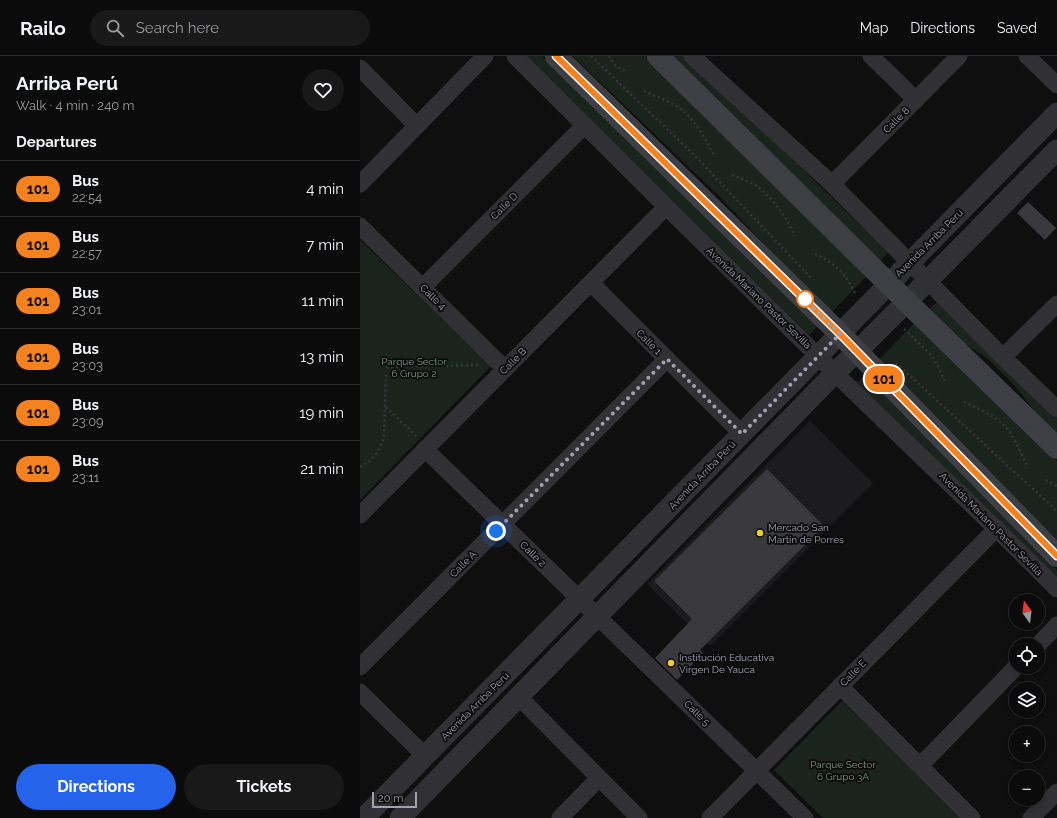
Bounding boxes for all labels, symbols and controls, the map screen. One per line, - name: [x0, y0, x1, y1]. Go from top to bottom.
- search box: [90, 10, 370, 46]
- text: Railo: [20, 17, 66, 39]
- icon: search: [104, 17, 126, 39]
- text: Search here: [136, 19, 219, 37]
- text: Map: [860, 20, 888, 36]
- text: Directions: [910, 20, 975, 36]
- text: Saved: [997, 20, 1037, 36]
- button: heart: [302, 69, 344, 111]
- text: Arriba Perú: [16, 72, 118, 94]
- text: Walk · 4 min · 240 m: [16, 98, 134, 113]
- street label: Calle 8: [881, 105, 911, 135]
- text: Departures: [16, 133, 97, 151]
- text: Bus: [72, 172, 99, 190]
- text: 4 min: [306, 180, 344, 198]
- text: 101: [27, 181, 49, 197]
- text: 22:54: [72, 190, 102, 205]
- street label: Calle D: [488, 190, 520, 222]
- street label: Avenida Arriba Perú: [893, 207, 965, 279]
- text: Bus: [72, 228, 99, 246]
- text: 7 min: [306, 236, 344, 254]
- text: 101: [27, 237, 49, 253]
- street label: Avenida Mariano Pastor Sevilla: [704, 245, 814, 351]
- text: 22:57: [72, 246, 102, 261]
- street label: Calle 4: [418, 282, 449, 312]
- text: Bus: [72, 284, 99, 302]
- unlabelled marker: [796, 290, 814, 308]
- text: 11 min: [302, 292, 344, 310]
- text: 101: [27, 293, 49, 309]
- text: 23:01: [72, 302, 102, 317]
- street label: Calle 1: [634, 327, 664, 357]
- text: Bus: [72, 340, 99, 358]
- street label: Calle B: [497, 345, 529, 377]
- text: 13 min: [300, 348, 344, 366]
- text: 101: [27, 349, 49, 365]
- park label: Parque Sector 6 Grupo 2: [381, 356, 447, 379]
- text: 23:03: [72, 358, 103, 373]
- line badge: 101: [861, 366, 907, 392]
- text: 101: [873, 371, 895, 387]
- text: Bus: [72, 396, 99, 414]
- text: 19 min: [299, 404, 344, 422]
- text: 101: [27, 405, 49, 421]
- text: 23:09: [72, 414, 104, 429]
- street label: Avenida Arriba Perú: [666, 438, 738, 512]
- text: Bus: [72, 452, 99, 470]
- text: 21 min: [300, 460, 344, 478]
- text: 101: [27, 461, 49, 477]
- text: 23:11: [72, 470, 99, 485]
- street label: Avenida Mariano Pastor Sevilla: [937, 470, 1045, 578]
- your location: [486, 521, 506, 541]
- place label: Mercado San Martín de Porres: [768, 522, 844, 545]
- marker: Mercado San Martín de Porres: [755, 528, 765, 538]
- street label: Calle 2: [518, 539, 548, 569]
- street label: Calle A: [448, 548, 479, 579]
- north arrow: [1009, 594, 1045, 630]
- map controls: [1009, 594, 1045, 806]
- button: locate: [1009, 638, 1045, 674]
- place label: Institución Educativa Virgen De Yauca: [679, 652, 774, 675]
- marker: Institución Educativa Virgen De Yauca: [666, 658, 676, 668]
- street label: Calle E: [838, 658, 868, 688]
- street label: Avenida Arriba Perú: [439, 670, 511, 742]
- button: layers: [1009, 682, 1045, 718]
- street label: Calle 5: [682, 698, 713, 728]
- button: +: [1009, 726, 1045, 762]
- park label: Parque Sector 6 Grupo 3A: [810, 759, 876, 782]
- button: Directions: [16, 764, 176, 810]
- button: Tickets: [184, 764, 344, 810]
- button: −: [1009, 770, 1045, 806]
- scale bar: [372, 790, 417, 809]
- text: 20 m: [378, 792, 403, 805]

